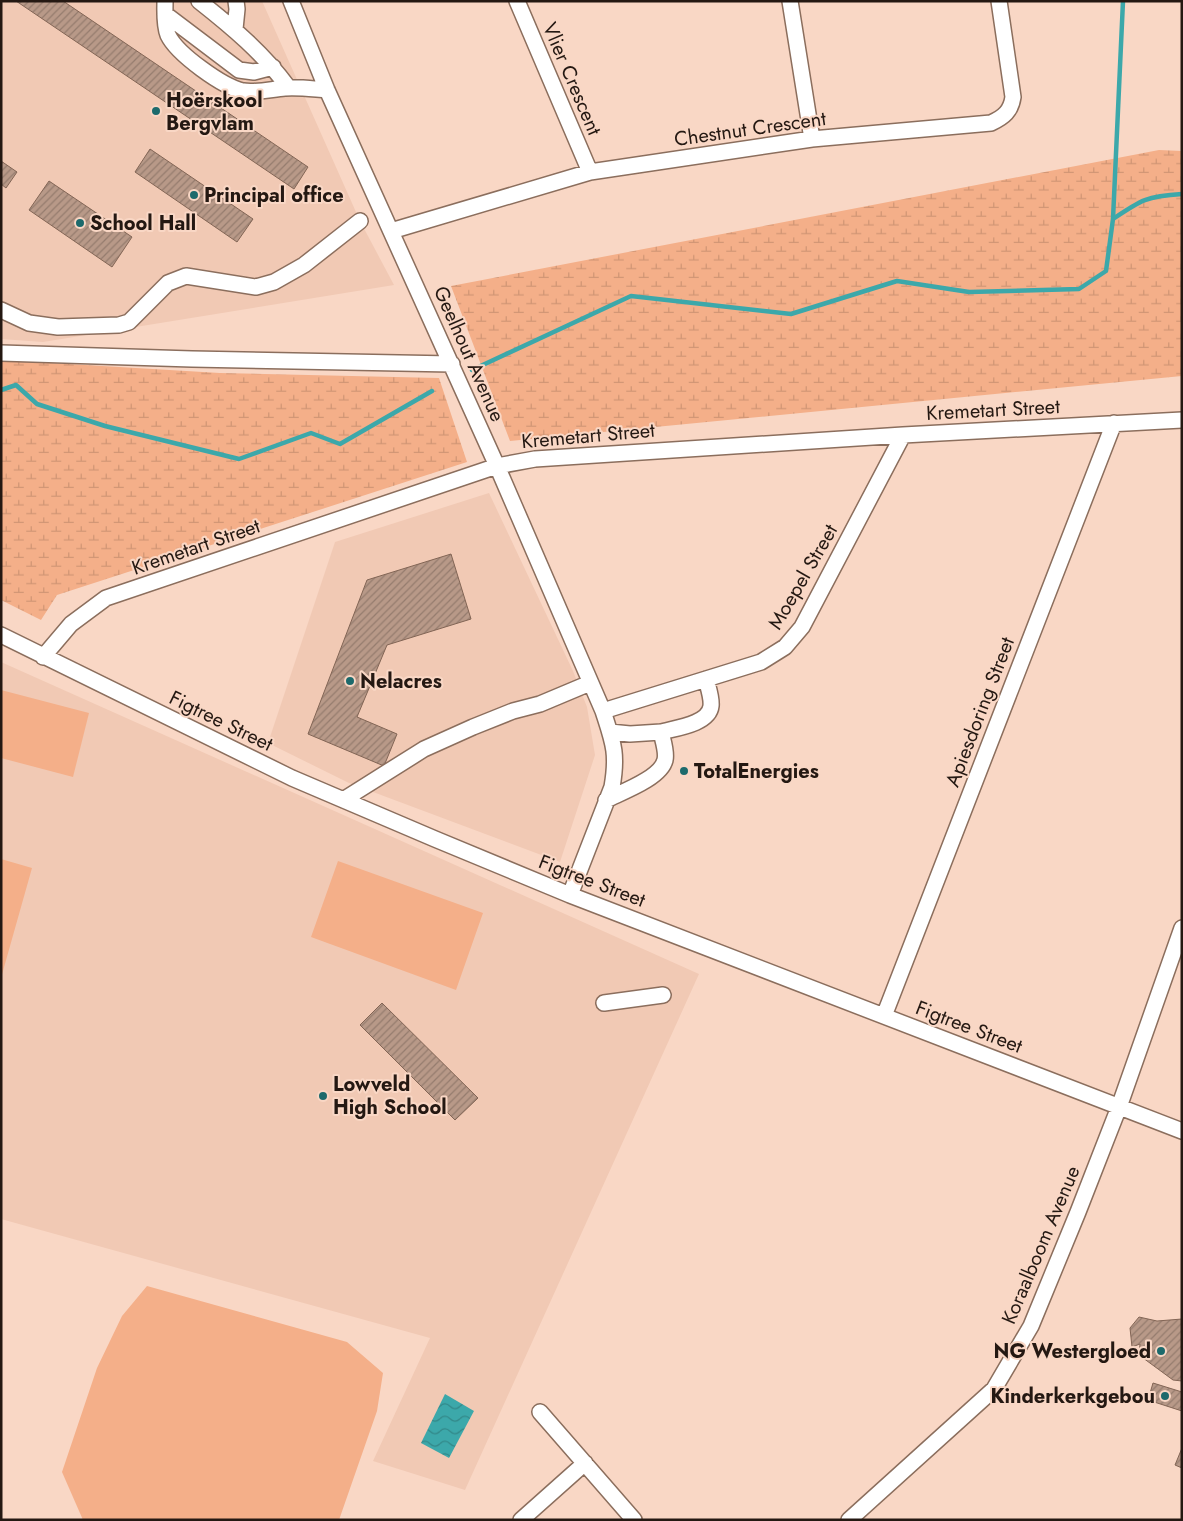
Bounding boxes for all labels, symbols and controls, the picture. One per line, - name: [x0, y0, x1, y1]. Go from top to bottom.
- street label: Vlier Crescent: [535, 18, 609, 140]
- place label: Hoërskool Bergvlam: [166, 86, 263, 138]
- street label: Chestnut Crescent: [672, 104, 828, 154]
- marker: Hoërskool Bergvlam: [150, 105, 162, 117]
- place label: Principal office: [204, 181, 344, 210]
- marker: Principal office: [188, 189, 200, 201]
- place label: School Hall: [90, 209, 196, 238]
- marker: School Hall: [74, 217, 86, 229]
- street label: Geelhout Avenue: [426, 282, 512, 426]
- street label: Kremetart Street: [925, 392, 1061, 428]
- street label: Kremetart Street: [520, 416, 656, 456]
- street label: Kremetart Street: [128, 511, 264, 583]
- street label: Moepel Street: [761, 519, 845, 635]
- street label: Apiesdoring Street: [938, 633, 1022, 791]
- place label: Nelacres: [360, 667, 442, 696]
- marker: Nelacres: [344, 675, 356, 687]
- street label: Figtree Street: [164, 683, 278, 759]
- place label: TotalEnergies: [694, 757, 819, 786]
- marker: TotalEnergies: [678, 765, 690, 777]
- street label: Figtree Street: [534, 847, 650, 915]
- street label: Figtree Street: [911, 993, 1027, 1061]
- place label: Lowveld High School: [333, 1070, 447, 1122]
- marker: Lowveld High School: [317, 1090, 329, 1102]
- street label: Koraalboom Avenue: [995, 1161, 1087, 1329]
- place label: NG Westergloed: [994, 1337, 1151, 1366]
- marker: NG Westergloed: [1155, 1345, 1167, 1357]
- place label: Kinderkerkgebou: [991, 1382, 1155, 1411]
- marker: Kinderkerkgebou: [1159, 1390, 1171, 1402]

